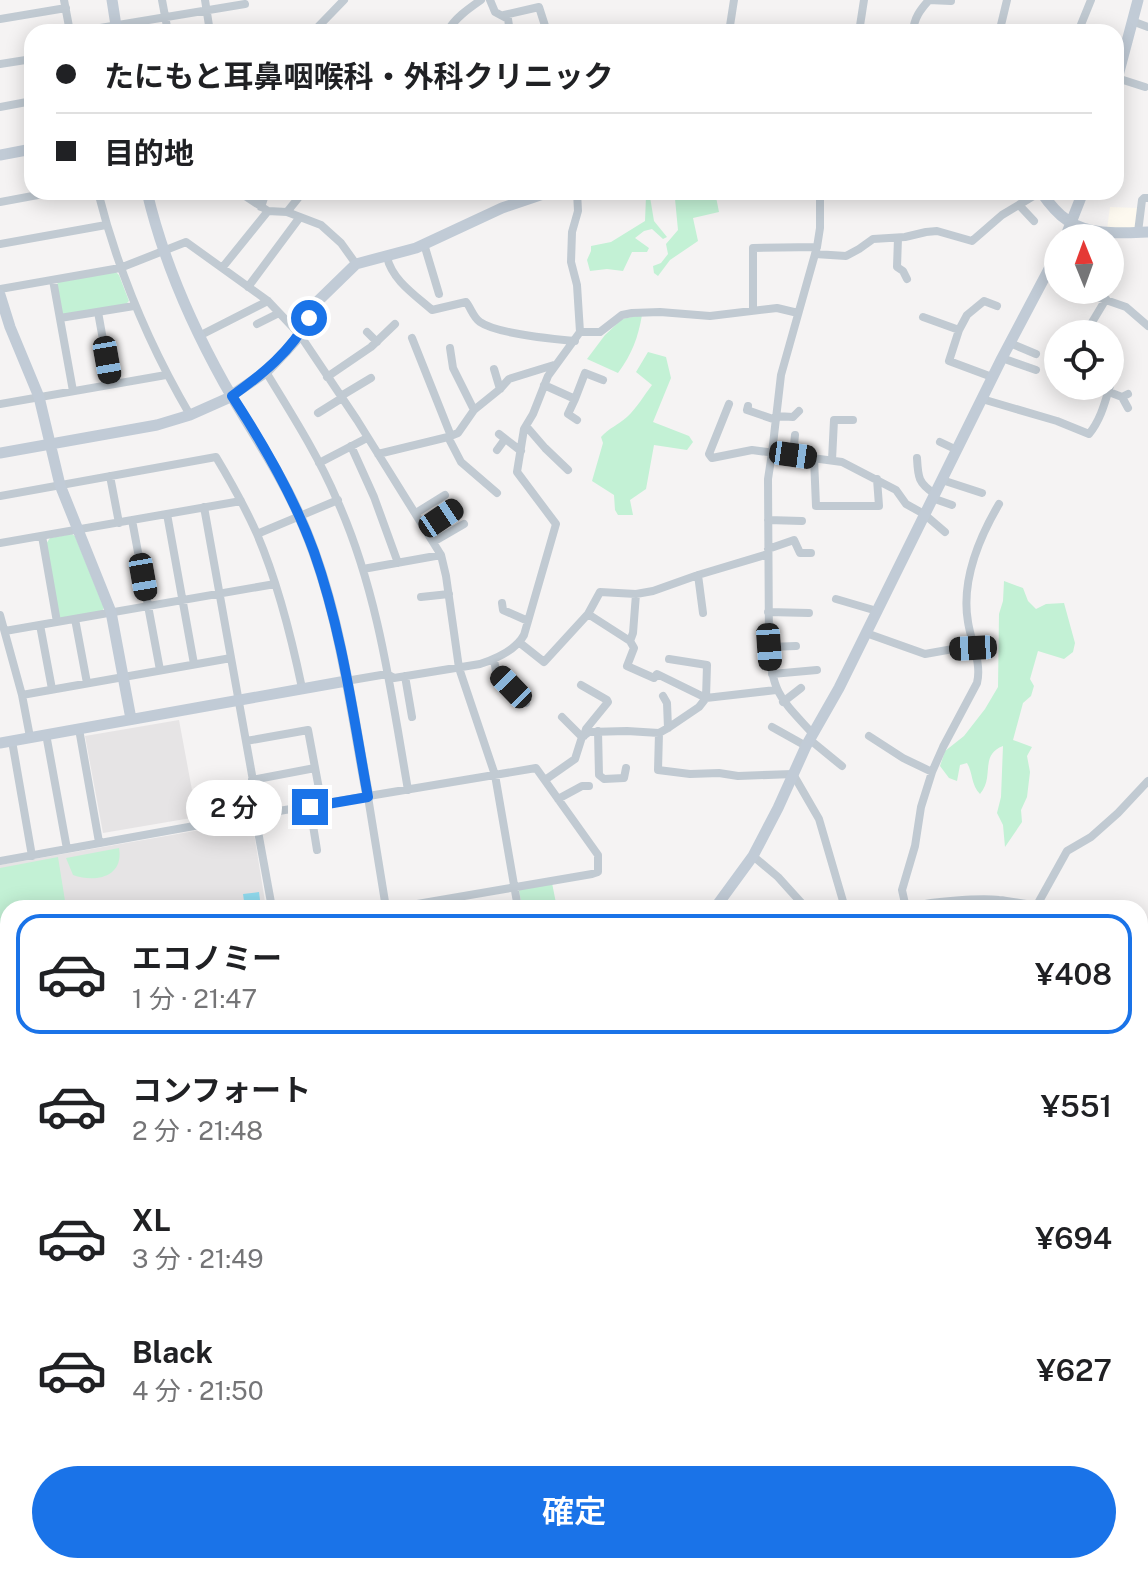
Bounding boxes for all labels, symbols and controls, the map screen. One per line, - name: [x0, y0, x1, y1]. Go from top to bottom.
- text: たにもと耳鼻咽喉科・外科クリニック: [104, 58, 613, 94]
- text: 目的地: [104, 135, 194, 171]
- north arrow: [1044, 224, 1124, 304]
- map controls: [1044, 224, 1124, 400]
- route start: [291, 300, 327, 336]
- button: locate: [1044, 320, 1124, 400]
- car: [91, 334, 123, 386]
- car: [768, 440, 818, 470]
- car: [414, 495, 468, 541]
- car: [127, 551, 159, 603]
- car: [755, 622, 783, 672]
- car: [948, 635, 998, 661]
- car: [486, 661, 536, 713]
- callout: 2 分: [186, 779, 282, 835]
- route end: [292, 789, 328, 825]
- text: 2 分: [210, 792, 258, 823]
- icon: car: [36, 938, 108, 1010]
- text: エコノミー: [132, 940, 282, 976]
- text: ¥408: [1035, 956, 1112, 992]
- text: 1 分 · 21:47: [132, 983, 257, 1014]
- icon: car: [36, 1070, 108, 1142]
- text: コンフォート: [132, 1072, 311, 1108]
- text: ¥551: [1041, 1088, 1112, 1124]
- text: 2 分 · 21:48: [132, 1115, 263, 1146]
- icon: car: [36, 1202, 108, 1274]
- text: XL: [132, 1202, 171, 1238]
- text: ¥694: [1035, 1220, 1112, 1256]
- text: 3 分 · 21:49: [132, 1243, 263, 1274]
- icon: car: [36, 1334, 108, 1406]
- text: Black: [132, 1334, 213, 1370]
- text: ¥627: [1037, 1352, 1112, 1388]
- text: 4 分 · 21:50: [132, 1375, 264, 1406]
- button: 確定: [32, 1466, 1116, 1558]

